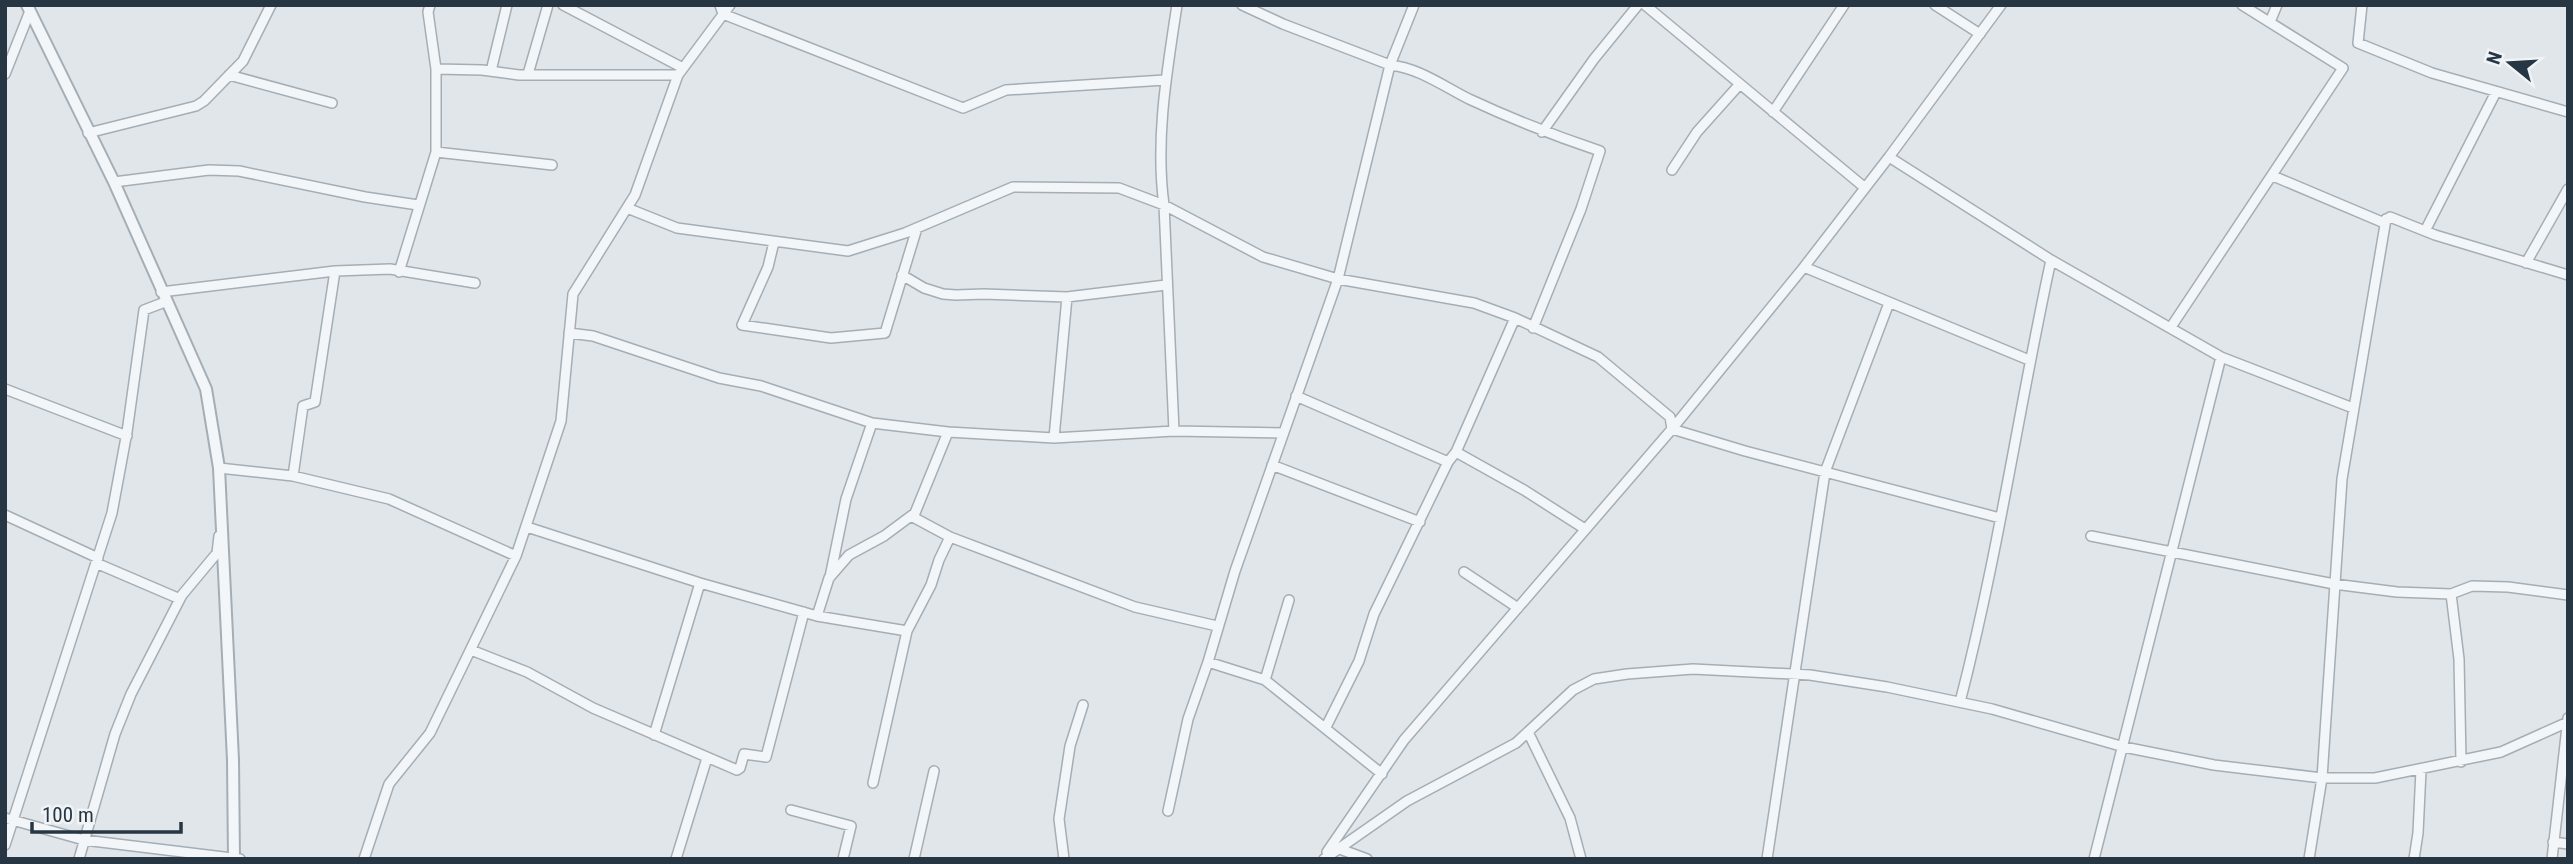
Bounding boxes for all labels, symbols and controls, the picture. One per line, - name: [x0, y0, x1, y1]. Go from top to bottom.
- north arrow: [2475, 28, 2545, 98]
- text: N: [2482, 49, 2507, 67]
- scale bar: [32, 790, 180, 834]
- text: 100 m: [42, 803, 94, 827]

